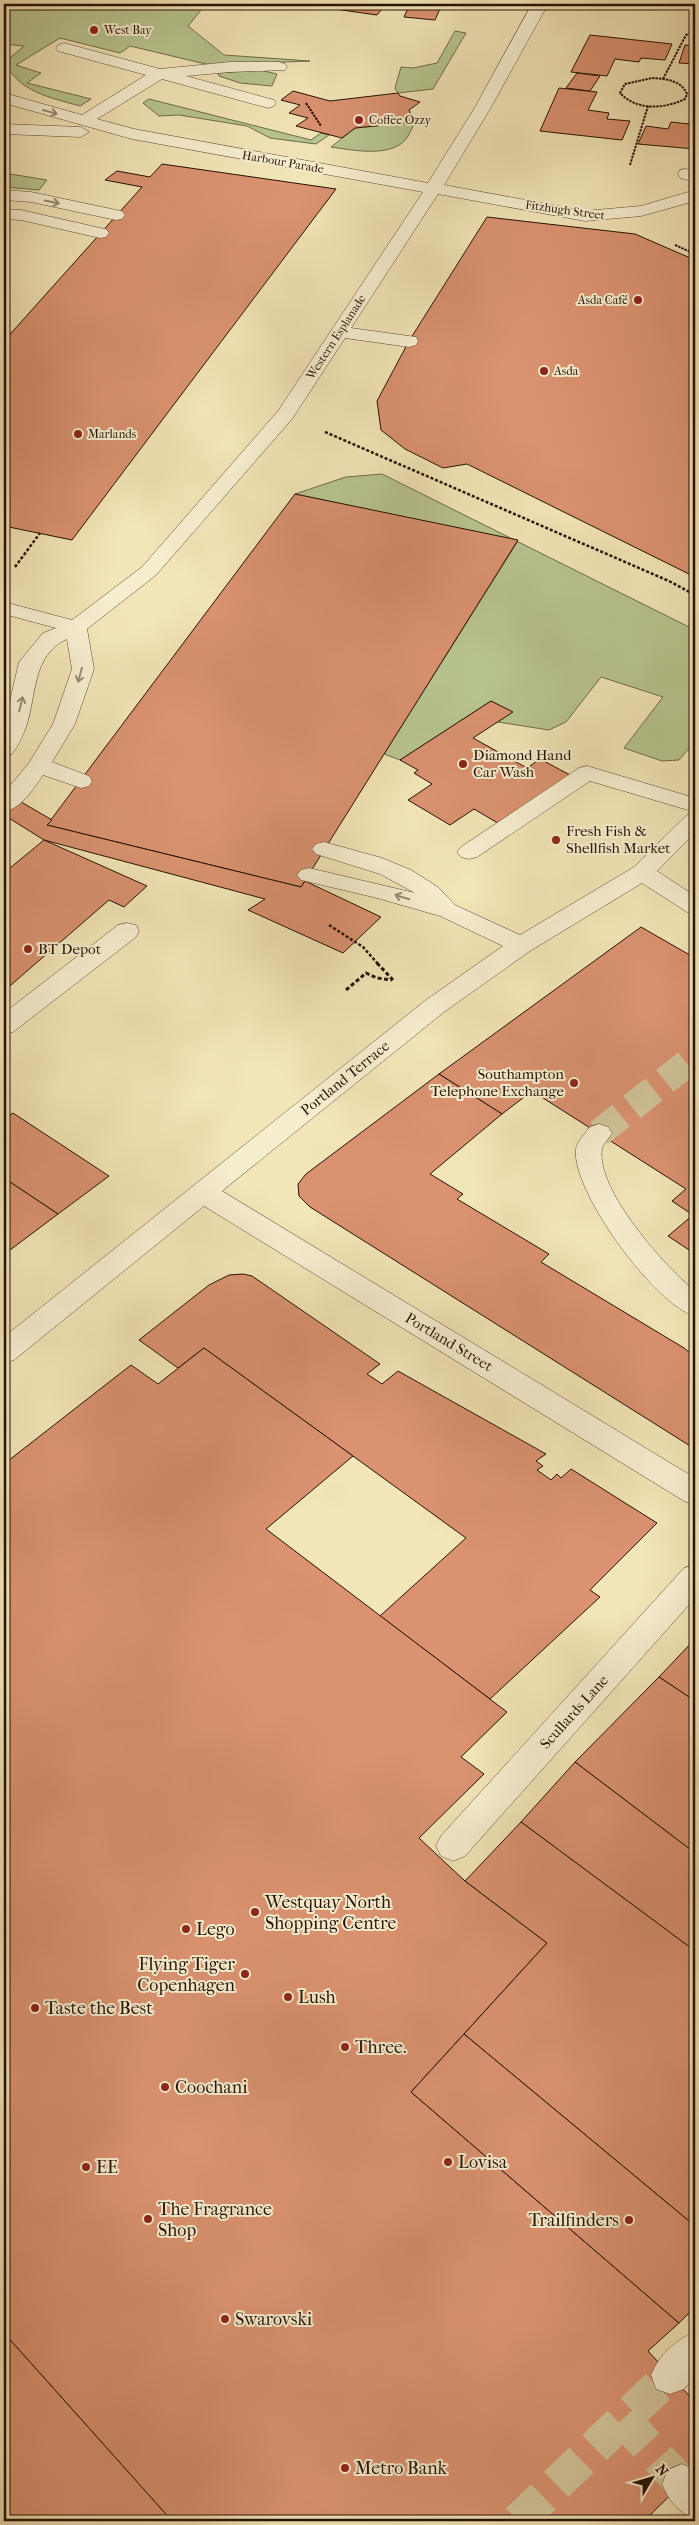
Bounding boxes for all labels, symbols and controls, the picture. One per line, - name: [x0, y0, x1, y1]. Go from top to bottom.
- place label: West Bay: [103, 23, 152, 37]
- marker: West Bay: [88, 24, 100, 36]
- one-way arrow: [42, 108, 58, 118]
- place label: Coffee Ozzy: [369, 113, 432, 127]
- marker: Coffee Ozzy: [353, 114, 365, 126]
- street label: Harbour Parade: [241, 148, 325, 176]
- one-way arrow: [43, 197, 59, 207]
- street label: Fitzhugh Street: [524, 197, 606, 223]
- street label: Western Esplanade: [303, 292, 369, 383]
- place label: Asda Café: [577, 293, 628, 307]
- marker: Asda Café: [632, 294, 644, 306]
- place label: Asda: [553, 364, 579, 378]
- marker: Asda: [538, 365, 550, 377]
- place label: Marlands: [88, 427, 137, 441]
- marker: Marlands: [72, 428, 84, 440]
- one-way arrow: [75, 666, 84, 682]
- one-way arrow: [17, 697, 26, 713]
- place label: Diamond Hand Car Wash: [473, 746, 572, 781]
- marker: Diamond Hand Car Wash: [457, 758, 469, 770]
- place label: Fresh Fish & Shellfish Market: [566, 822, 671, 857]
- marker: Fresh Fish & Shellfish Market: [550, 834, 562, 846]
- one-way arrow: [394, 891, 410, 901]
- place label: BT Depot: [38, 940, 102, 958]
- marker: BT Depot: [22, 943, 34, 955]
- street label: Portland Terrace: [297, 1036, 394, 1119]
- place label: Southampton Telephone Exchange: [430, 1065, 565, 1100]
- marker: Southampton Telephone Exchange: [568, 1077, 580, 1089]
- street label: Portland Street: [402, 1309, 497, 1375]
- street label: Scullards Lane: [536, 1671, 612, 1753]
- place label: Westquay North Shopping Centre: [264, 1892, 396, 1934]
- marker: Westquay North Shopping Centre: [249, 1906, 261, 1918]
- place label: Lego: [196, 1919, 235, 1940]
- marker: Lego: [180, 1923, 192, 1935]
- place label: Flying Tiger Copenhagen: [137, 1954, 236, 1996]
- marker: Flying Tiger Copenhagen: [239, 1968, 251, 1980]
- place label: Lush: [298, 1987, 336, 2008]
- marker: Lush: [282, 1991, 294, 2003]
- place label: Taste the Best: [45, 1998, 153, 2019]
- marker: Taste the Best: [29, 2002, 41, 2014]
- place label: Three.: [355, 2037, 406, 2058]
- marker: Three.: [339, 2041, 351, 2053]
- place label: Coochani: [175, 2077, 248, 2098]
- marker: Coochani: [159, 2081, 171, 2093]
- place label: Lovisa: [458, 2152, 508, 2173]
- marker: Lovisa: [442, 2156, 454, 2168]
- place label: EE: [96, 2157, 118, 2178]
- marker: EE: [80, 2161, 92, 2173]
- place label: The Fragrance Shop: [158, 2199, 272, 2241]
- place label: Trailfinders: [528, 2210, 619, 2231]
- marker: The Fragrance Shop: [142, 2213, 154, 2225]
- marker: Trailfinders: [623, 2214, 635, 2226]
- place label: Swarovski: [235, 2309, 313, 2330]
- marker: Swarovski: [219, 2313, 231, 2325]
- north arrow: [626, 2452, 676, 2502]
- place label: Metro Bank: [355, 2458, 448, 2479]
- text: N: [652, 2461, 672, 2480]
- marker: Metro Bank: [339, 2462, 351, 2474]

